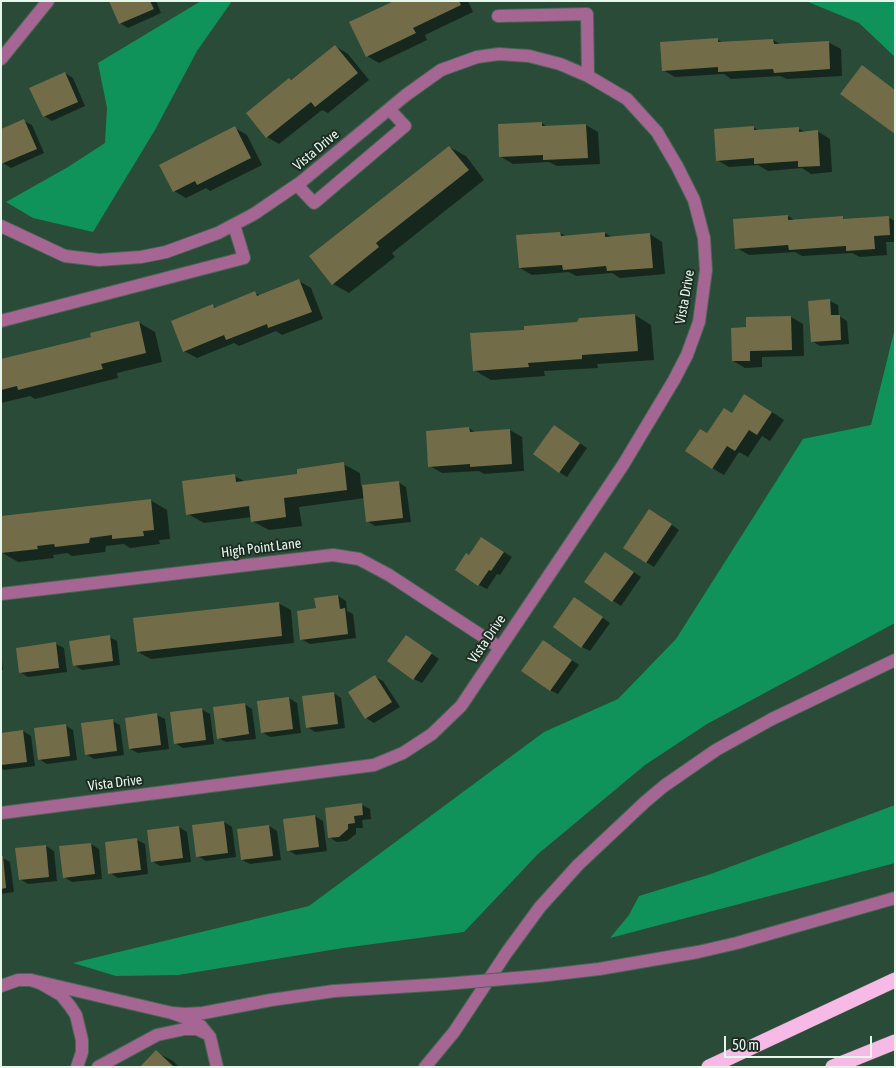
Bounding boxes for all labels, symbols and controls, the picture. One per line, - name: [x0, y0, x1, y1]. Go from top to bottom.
- street label: Vista Drive: [290, 126, 342, 174]
- street label: Vista Drive: [672, 269, 698, 325]
- street label: High Point Lane: [220, 535, 302, 561]
- street label: Vista Drive: [465, 612, 509, 666]
- street label: Vista Drive: [87, 771, 143, 795]
- scale bar: [726, 1026, 874, 1058]
- text: 50 m: [732, 1036, 759, 1053]

